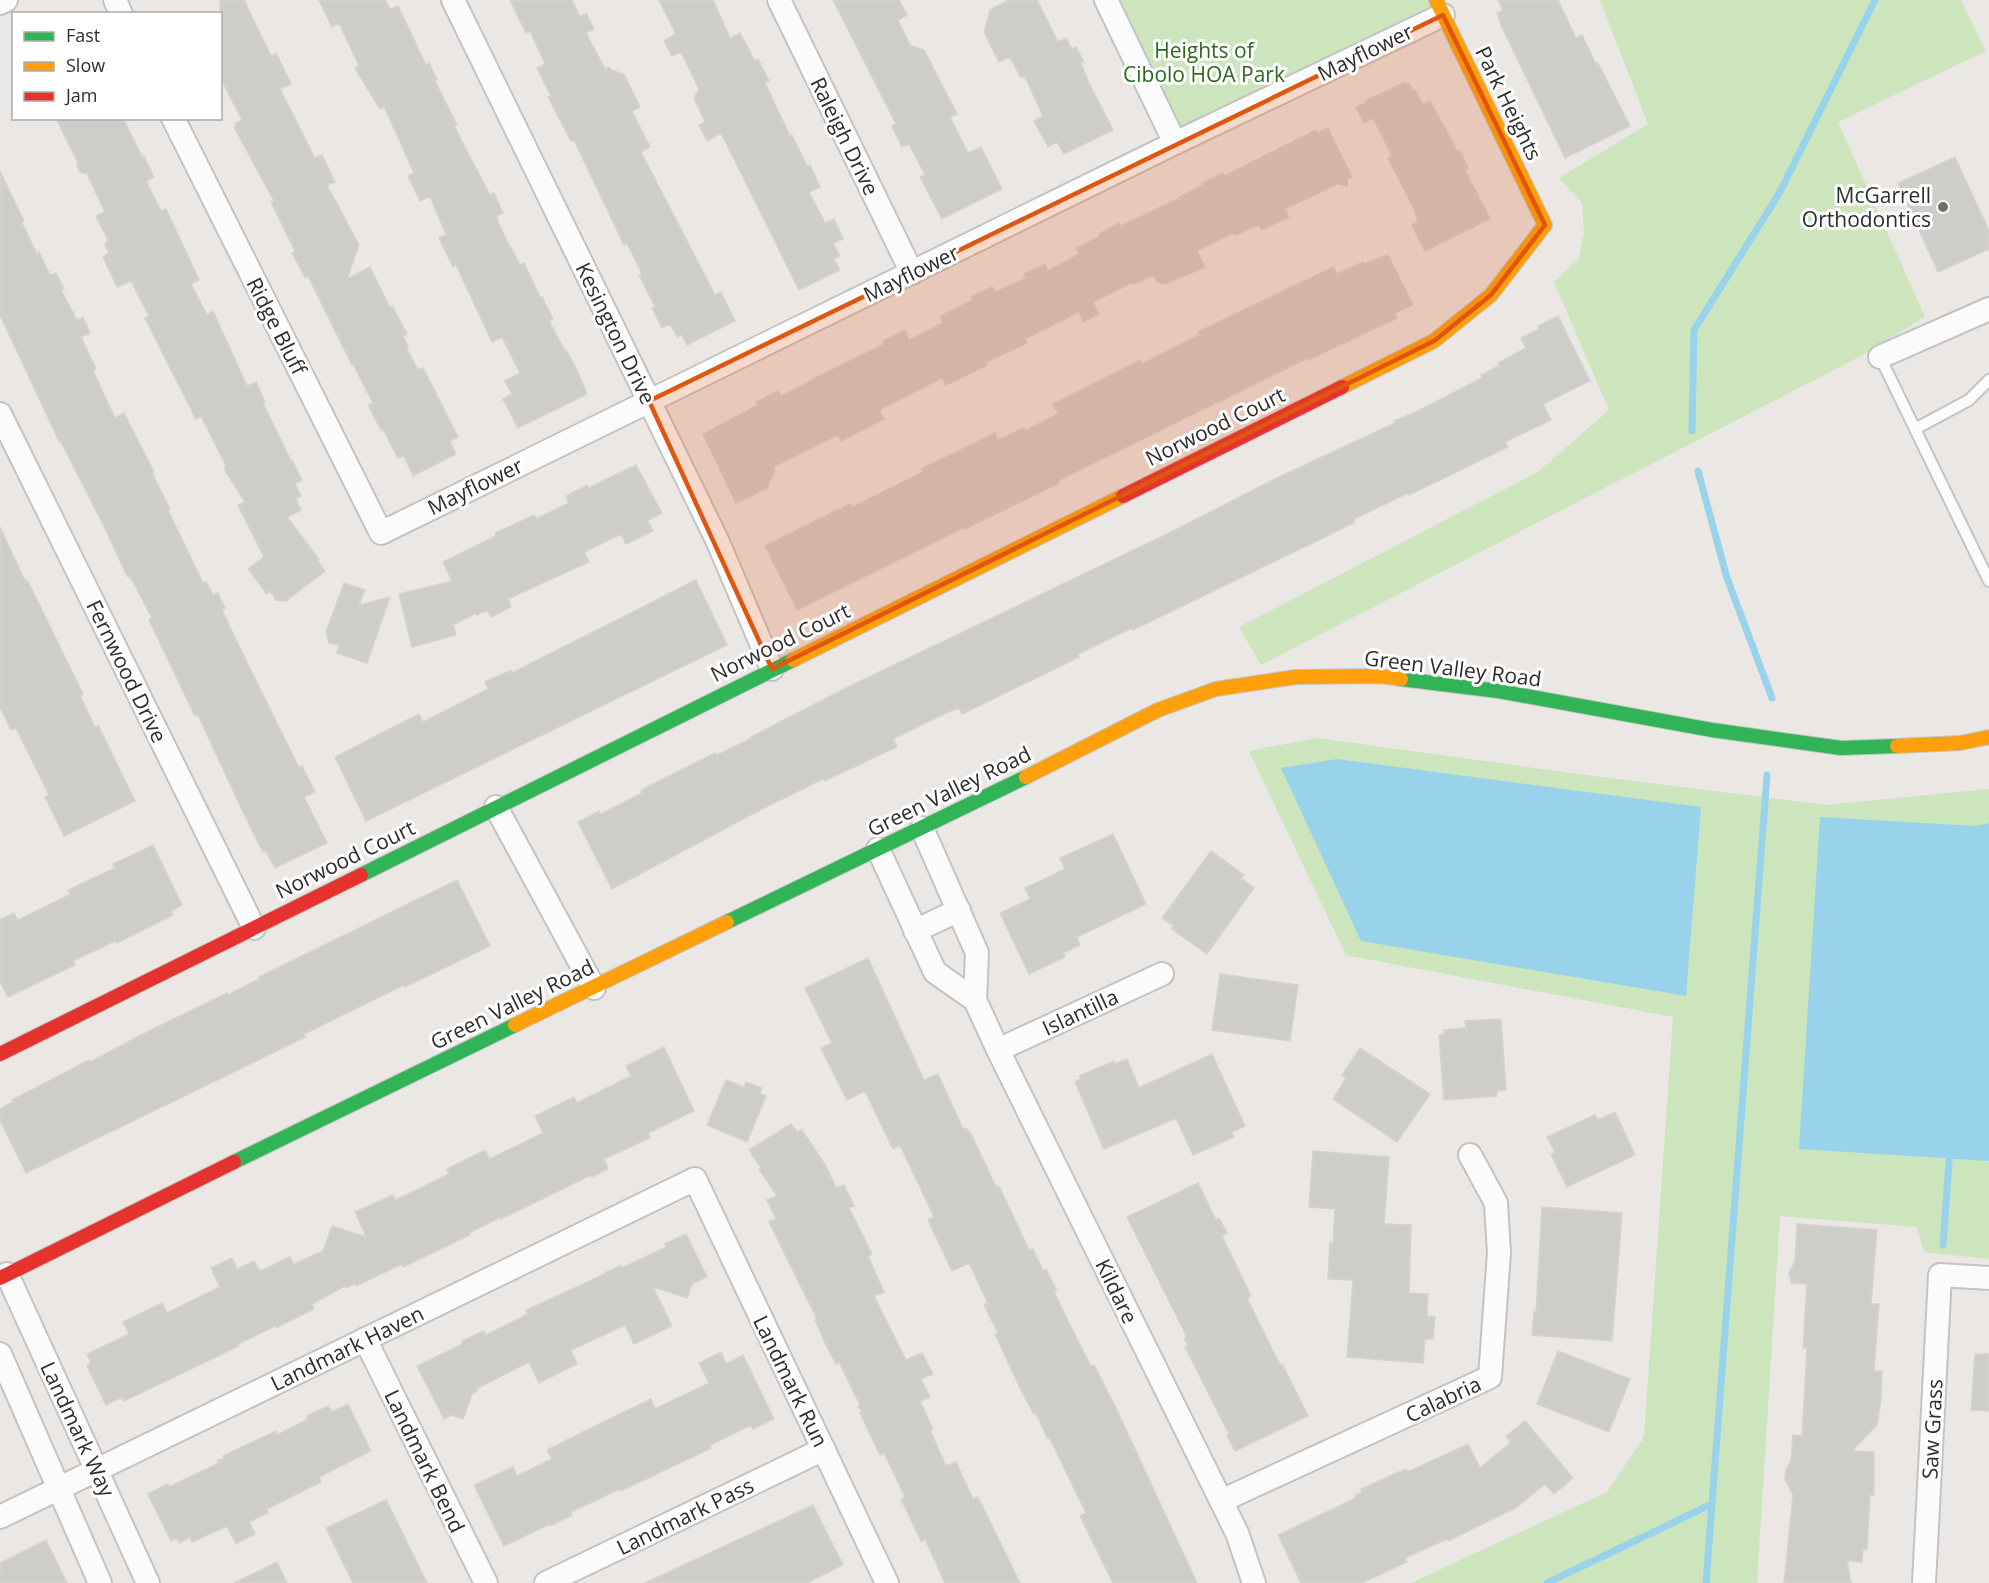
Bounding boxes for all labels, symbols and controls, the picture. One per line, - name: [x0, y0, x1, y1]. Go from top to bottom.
- legend: [12, 12, 222, 120]
- street label: Mayflower: [1313, 17, 1418, 87]
- text: Fast: [66, 23, 100, 47]
- park label: Heights of Cibolo HOA Park: [1123, 36, 1285, 88]
- street label: Park Heights: [1469, 41, 1549, 165]
- text: Slow: [66, 53, 105, 77]
- street label: Raleigh Drive: [804, 72, 886, 200]
- text: Jam: [64, 83, 98, 107]
- place label: McGarrell Orthodontics: [1802, 181, 1931, 233]
- marker: McGarrell Orthodontics: [1936, 200, 1950, 214]
- street label: Mayflower: [859, 238, 964, 308]
- street label: Kesington Drive: [570, 258, 662, 408]
- street label: Ridge Bluff: [241, 273, 314, 381]
- street label: Norwood Court: [1141, 380, 1289, 472]
- street label: Mayflower: [423, 451, 528, 521]
- street label: Fernwood Drive: [80, 595, 174, 747]
- street label: Norwood Court: [706, 596, 854, 688]
- street label: Green Valley Road: [1363, 643, 1543, 693]
- street label: Green Valley Road: [863, 739, 1035, 843]
- street label: Norwood Court: [271, 813, 419, 905]
- street label: Green Valley Road: [426, 952, 598, 1056]
- street label: Islantilla: [1037, 982, 1123, 1042]
- street label: Kildare: [1089, 1254, 1145, 1328]
- street label: Landmark Haven: [266, 1299, 428, 1397]
- street label: Landmark Run: [747, 1310, 835, 1452]
- street label: Landmark Way: [34, 1357, 122, 1502]
- street label: Calabria: [1401, 1369, 1485, 1429]
- street label: Saw Grass: [1915, 1378, 1949, 1480]
- street label: Landmark Bend: [378, 1385, 472, 1537]
- street label: Landmark Pass: [612, 1471, 758, 1561]

